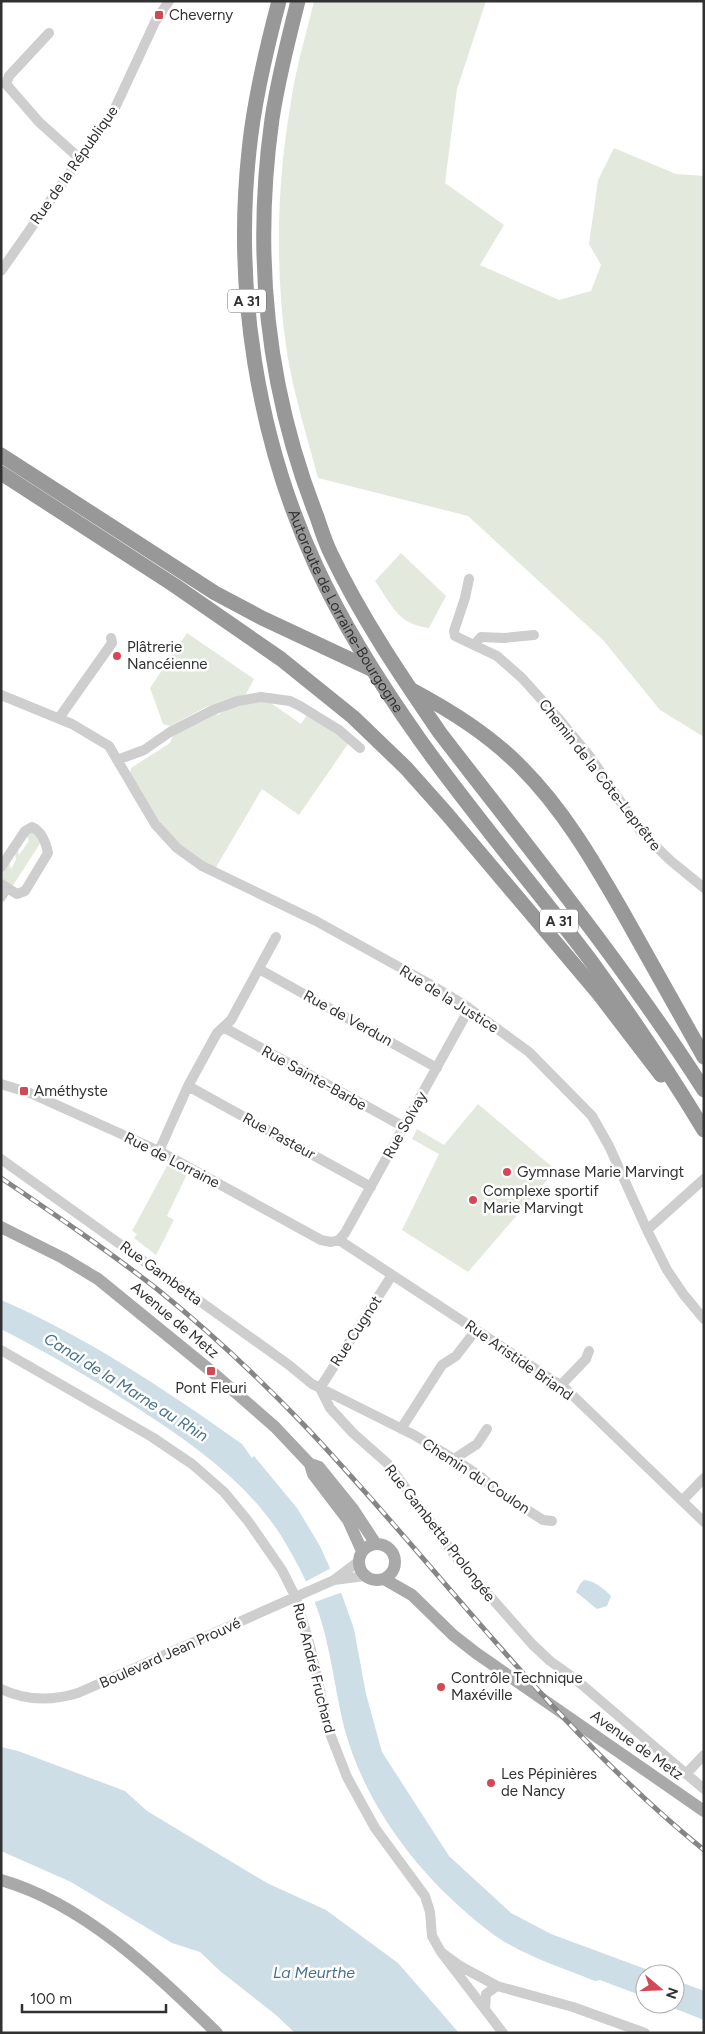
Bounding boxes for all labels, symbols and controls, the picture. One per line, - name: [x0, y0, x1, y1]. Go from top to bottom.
- place label: Cheverny: [169, 6, 233, 24]
- marker: Cheverny: [153, 9, 165, 21]
- street label: Rue de la République: [26, 102, 122, 228]
- road number: A 31: [228, 290, 266, 312]
- street label: Autoroute de Lorraine-Bourgogne: [284, 507, 407, 716]
- place label: Plâtrerie Nancéienne: [127, 638, 208, 673]
- marker: Plâtrerie Nancéienne: [111, 650, 123, 662]
- street label: Chemin de la Côte-Leprêtre: [535, 696, 665, 854]
- road number: A 31: [540, 909, 578, 932]
- street label: Rue de la Justice: [396, 961, 502, 1037]
- street label: Rue de Verdun: [300, 986, 396, 1050]
- street label: Rue Sainte-Barbe: [258, 1042, 370, 1114]
- place label: Améthyste: [34, 1082, 108, 1100]
- marker: Améthyste: [18, 1085, 30, 1097]
- street label: Rue Solvay: [379, 1088, 431, 1162]
- street label: Rue Pasteur: [240, 1109, 318, 1163]
- street label: Rue de Lorraine: [121, 1128, 223, 1192]
- place label: Gymnase Marie Marvingt: [517, 1163, 685, 1181]
- marker: Gymnase Marie Marvingt: [501, 1166, 513, 1178]
- place label: Complexe sportif Marie Marvingt: [483, 1182, 599, 1217]
- marker: Complexe sportif Marie Marvingt: [467, 1194, 479, 1206]
- street label: Rue Gambetta: [116, 1237, 206, 1309]
- street label: Avenue de Metz: [127, 1278, 223, 1362]
- street label: Rue Cugnot: [327, 1292, 386, 1370]
- street label: Rue Aristide Briand: [462, 1316, 576, 1404]
- water label: Canal de la Marne au Rhin: [41, 1329, 212, 1445]
- marker: Pont Fleuri: [205, 1365, 217, 1377]
- place label: Pont Fleuri: [175, 1379, 247, 1397]
- street label: Chemin du Coulon: [419, 1434, 533, 1518]
- street label: Rue Gambetta Prolongée: [381, 1461, 499, 1605]
- street label: Rue André Fruchard: [289, 1601, 339, 1735]
- street label: Boulevard Jean Prouvé: [97, 1614, 243, 1692]
- place label: Contrôle Technique Maxéville: [451, 1669, 583, 1704]
- marker: Contrôle Technique Maxéville: [435, 1681, 447, 1693]
- street label: Avenue de Metz: [587, 1706, 687, 1784]
- place label: Les Pépinières de Nancy: [501, 1765, 597, 1800]
- marker: Les Pépinières de Nancy: [485, 1777, 497, 1789]
- water label: La Meurthe: [273, 1963, 355, 1982]
- north arrow: [635, 1964, 685, 2014]
- scale bar: [22, 1982, 166, 2014]
- text: N: [662, 1985, 682, 2001]
- text: 100 m: [30, 1990, 72, 2008]

